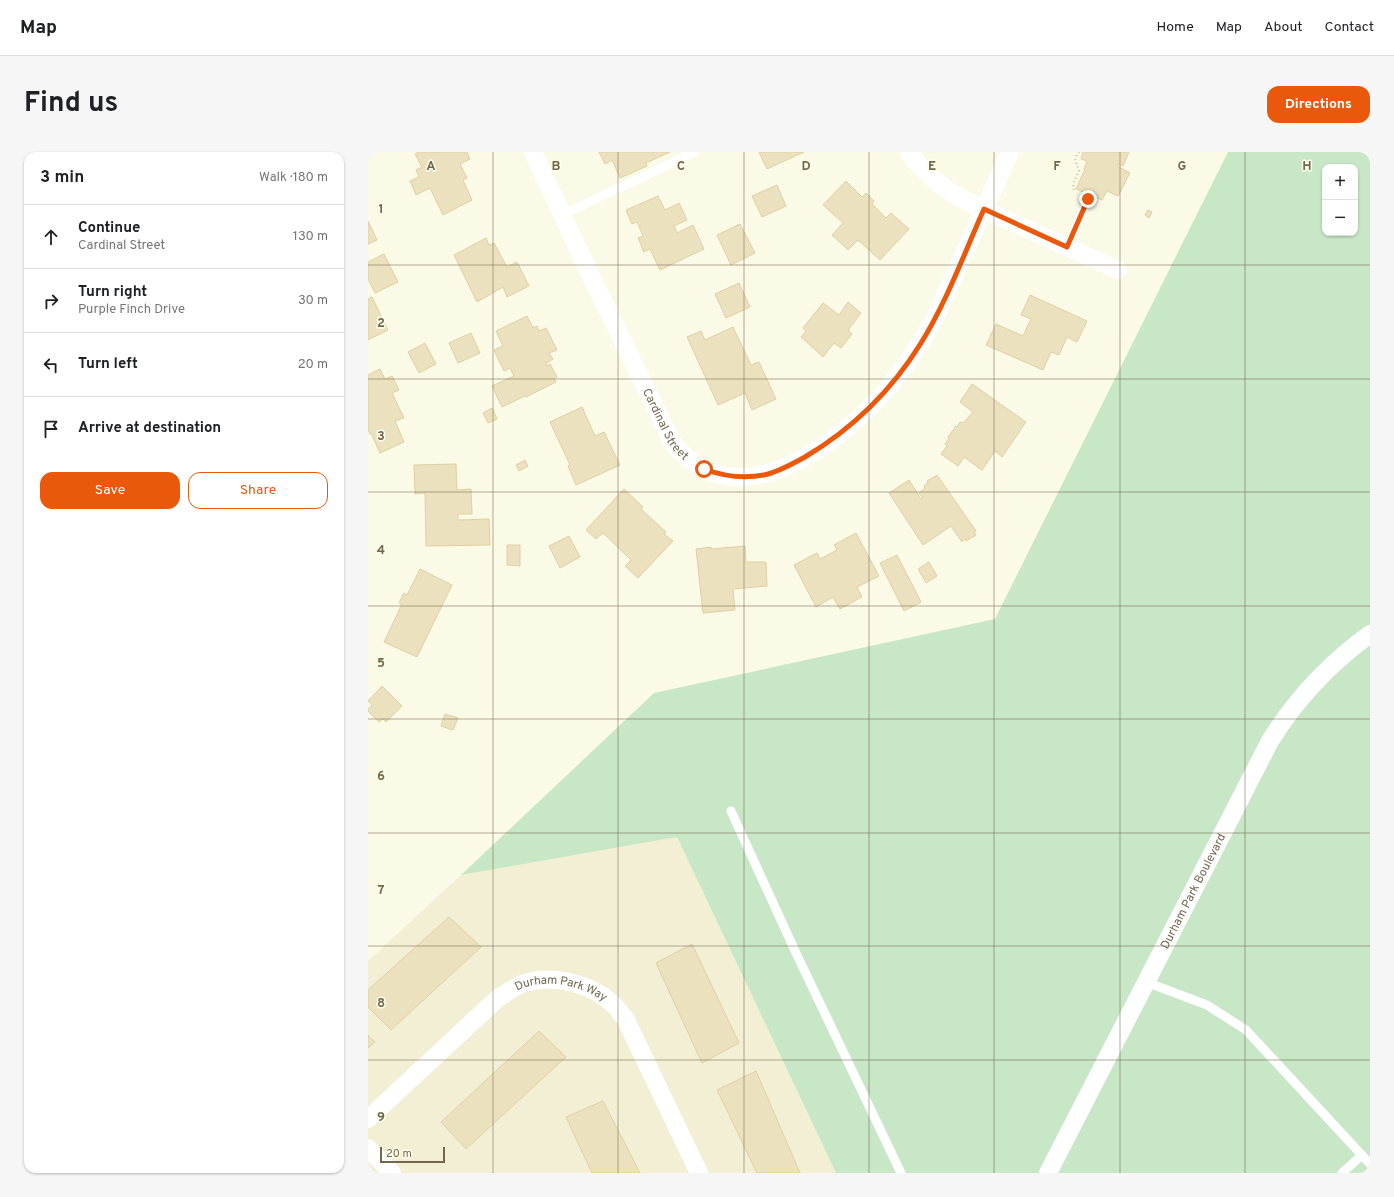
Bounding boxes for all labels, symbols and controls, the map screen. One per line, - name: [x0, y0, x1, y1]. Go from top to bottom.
- text: Map: [20, 16, 57, 40]
- text: Home: [1157, 19, 1194, 36]
- text: Map: [1216, 19, 1242, 36]
- text: About: [1264, 19, 1303, 36]
- text: Contact: [1325, 19, 1374, 36]
- text: Find us: [24, 86, 118, 122]
- button: Directions: [1267, 86, 1370, 123]
- text: A: [426, 159, 436, 175]
- text: B: [552, 159, 561, 175]
- text: C: [677, 159, 685, 175]
- text: D: [801, 159, 811, 175]
- text: E: [928, 159, 936, 175]
- text: F: [1053, 159, 1061, 175]
- text: G: [1178, 159, 1187, 175]
- text: H: [1302, 159, 1312, 175]
- map controls: [1322, 164, 1358, 236]
- button: +: [1322, 164, 1358, 200]
- text: 3 min: [40, 167, 84, 189]
- text: Walk · 180 m: [259, 170, 328, 186]
- route end: [1079, 190, 1097, 208]
- button: −: [1322, 200, 1358, 236]
- text: 1: [378, 202, 384, 218]
- text: Continue: [78, 219, 140, 238]
- icon: ahead: [40, 226, 62, 248]
- text: 130 m: [293, 229, 328, 245]
- text: Cardinal Street: [78, 238, 165, 254]
- text: Turn right: [78, 283, 147, 302]
- icon: right: [40, 290, 62, 312]
- text: 30 m: [298, 293, 328, 309]
- text: Purple Finch Drive: [78, 302, 185, 318]
- text: 2: [377, 316, 385, 332]
- icon: left: [40, 354, 62, 376]
- text: Turn left: [78, 355, 138, 374]
- text: 20 m: [298, 357, 328, 373]
- street label: Cardinal Street: [638, 386, 692, 464]
- icon: arrive: [40, 418, 62, 440]
- text: Arrive at destination: [78, 419, 221, 438]
- text: 3: [377, 429, 385, 445]
- route start: [695, 460, 713, 478]
- button: Save: [40, 472, 180, 509]
- button: Share: [188, 472, 328, 509]
- text: 4: [377, 543, 385, 559]
- text: 5: [377, 656, 385, 672]
- text: 6: [377, 769, 385, 785]
- street label: Durham Park Boulevard: [1157, 831, 1230, 952]
- text: 7: [378, 883, 385, 899]
- street label: Durham Park Way: [512, 973, 610, 1006]
- text: 8: [377, 996, 385, 1012]
- text: 9: [377, 1110, 385, 1126]
- scale bar: [380, 1145, 445, 1164]
- text: 20 m: [386, 1147, 412, 1161]

